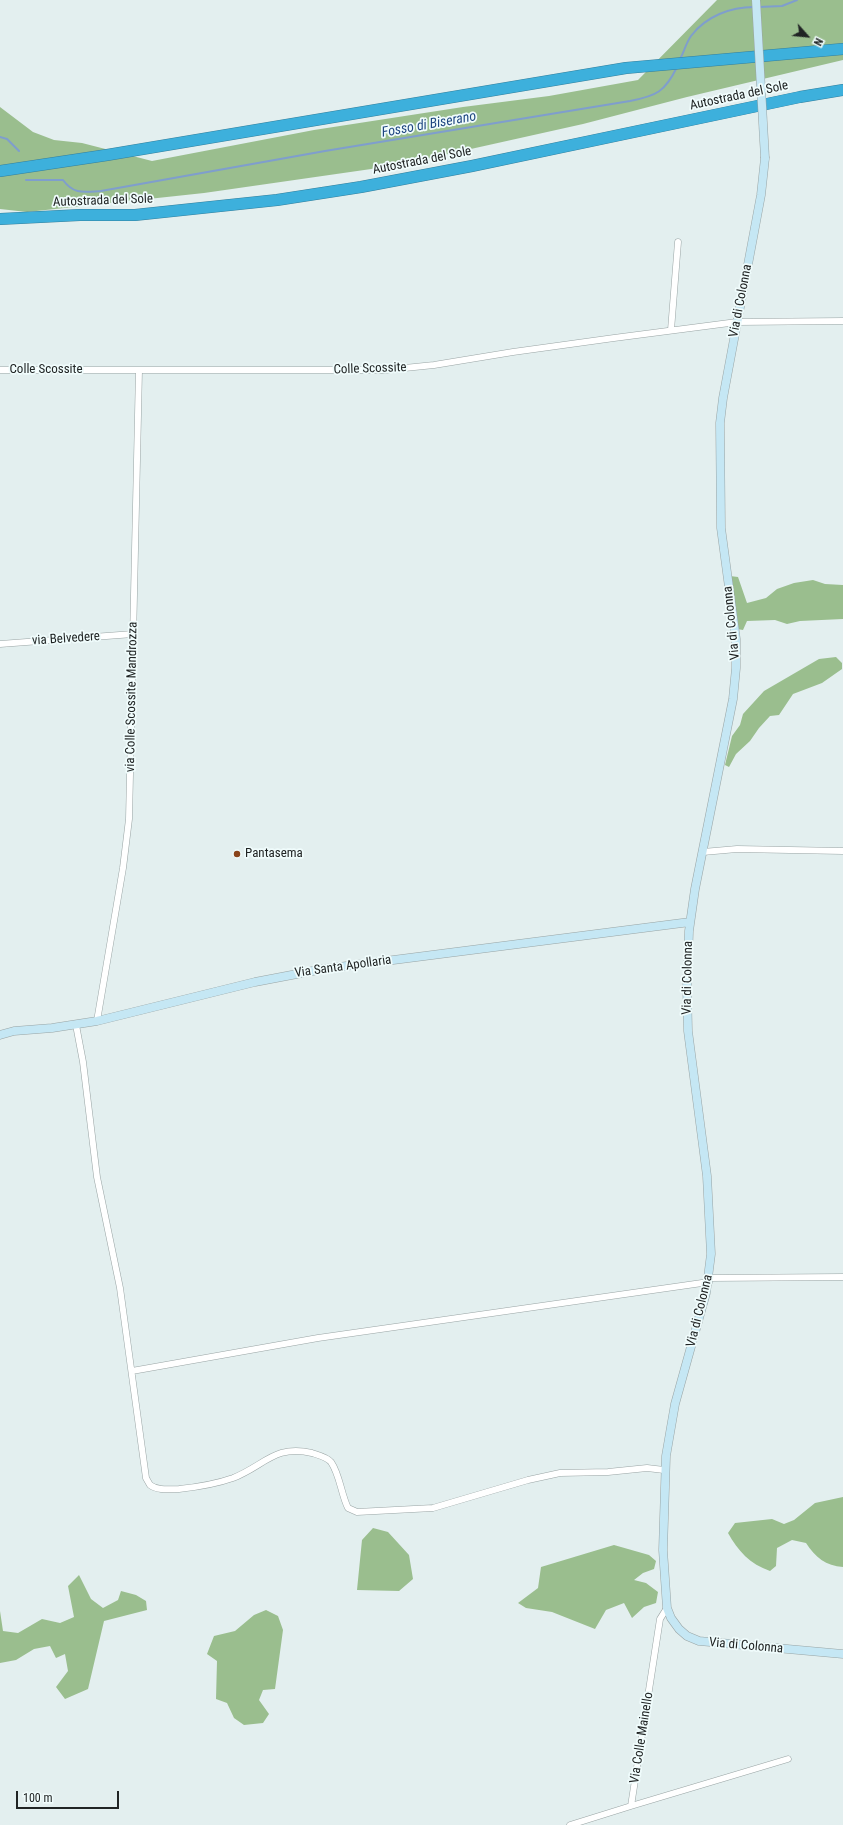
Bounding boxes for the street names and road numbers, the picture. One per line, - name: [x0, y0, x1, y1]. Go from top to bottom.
- street label: Autostrada del Sole: [688, 78, 790, 114]
- street label: Autostrada del Sole: [371, 144, 473, 178]
- street label: Autostrada del Sole: [53, 191, 153, 211]
- street label: Via di Colonna: [726, 263, 756, 339]
- street label: Colle Scossite: [333, 360, 407, 378]
- street label: Colle Scossite: [10, 362, 82, 378]
- street label: Via di Colonna: [720, 585, 744, 661]
- street label: via Colle Scossite Mandrozza: [123, 622, 141, 772]
- street label: via Belvedere: [32, 629, 100, 649]
- street label: Via di Colonna: [680, 941, 696, 1015]
- street label: Via Santa Apollaria: [294, 952, 392, 982]
- street label: Via di Colonna: [683, 1273, 717, 1349]
- street label: Via di Colonna: [708, 1635, 784, 1657]
- street label: Via Colle Mainello: [627, 1691, 657, 1785]

